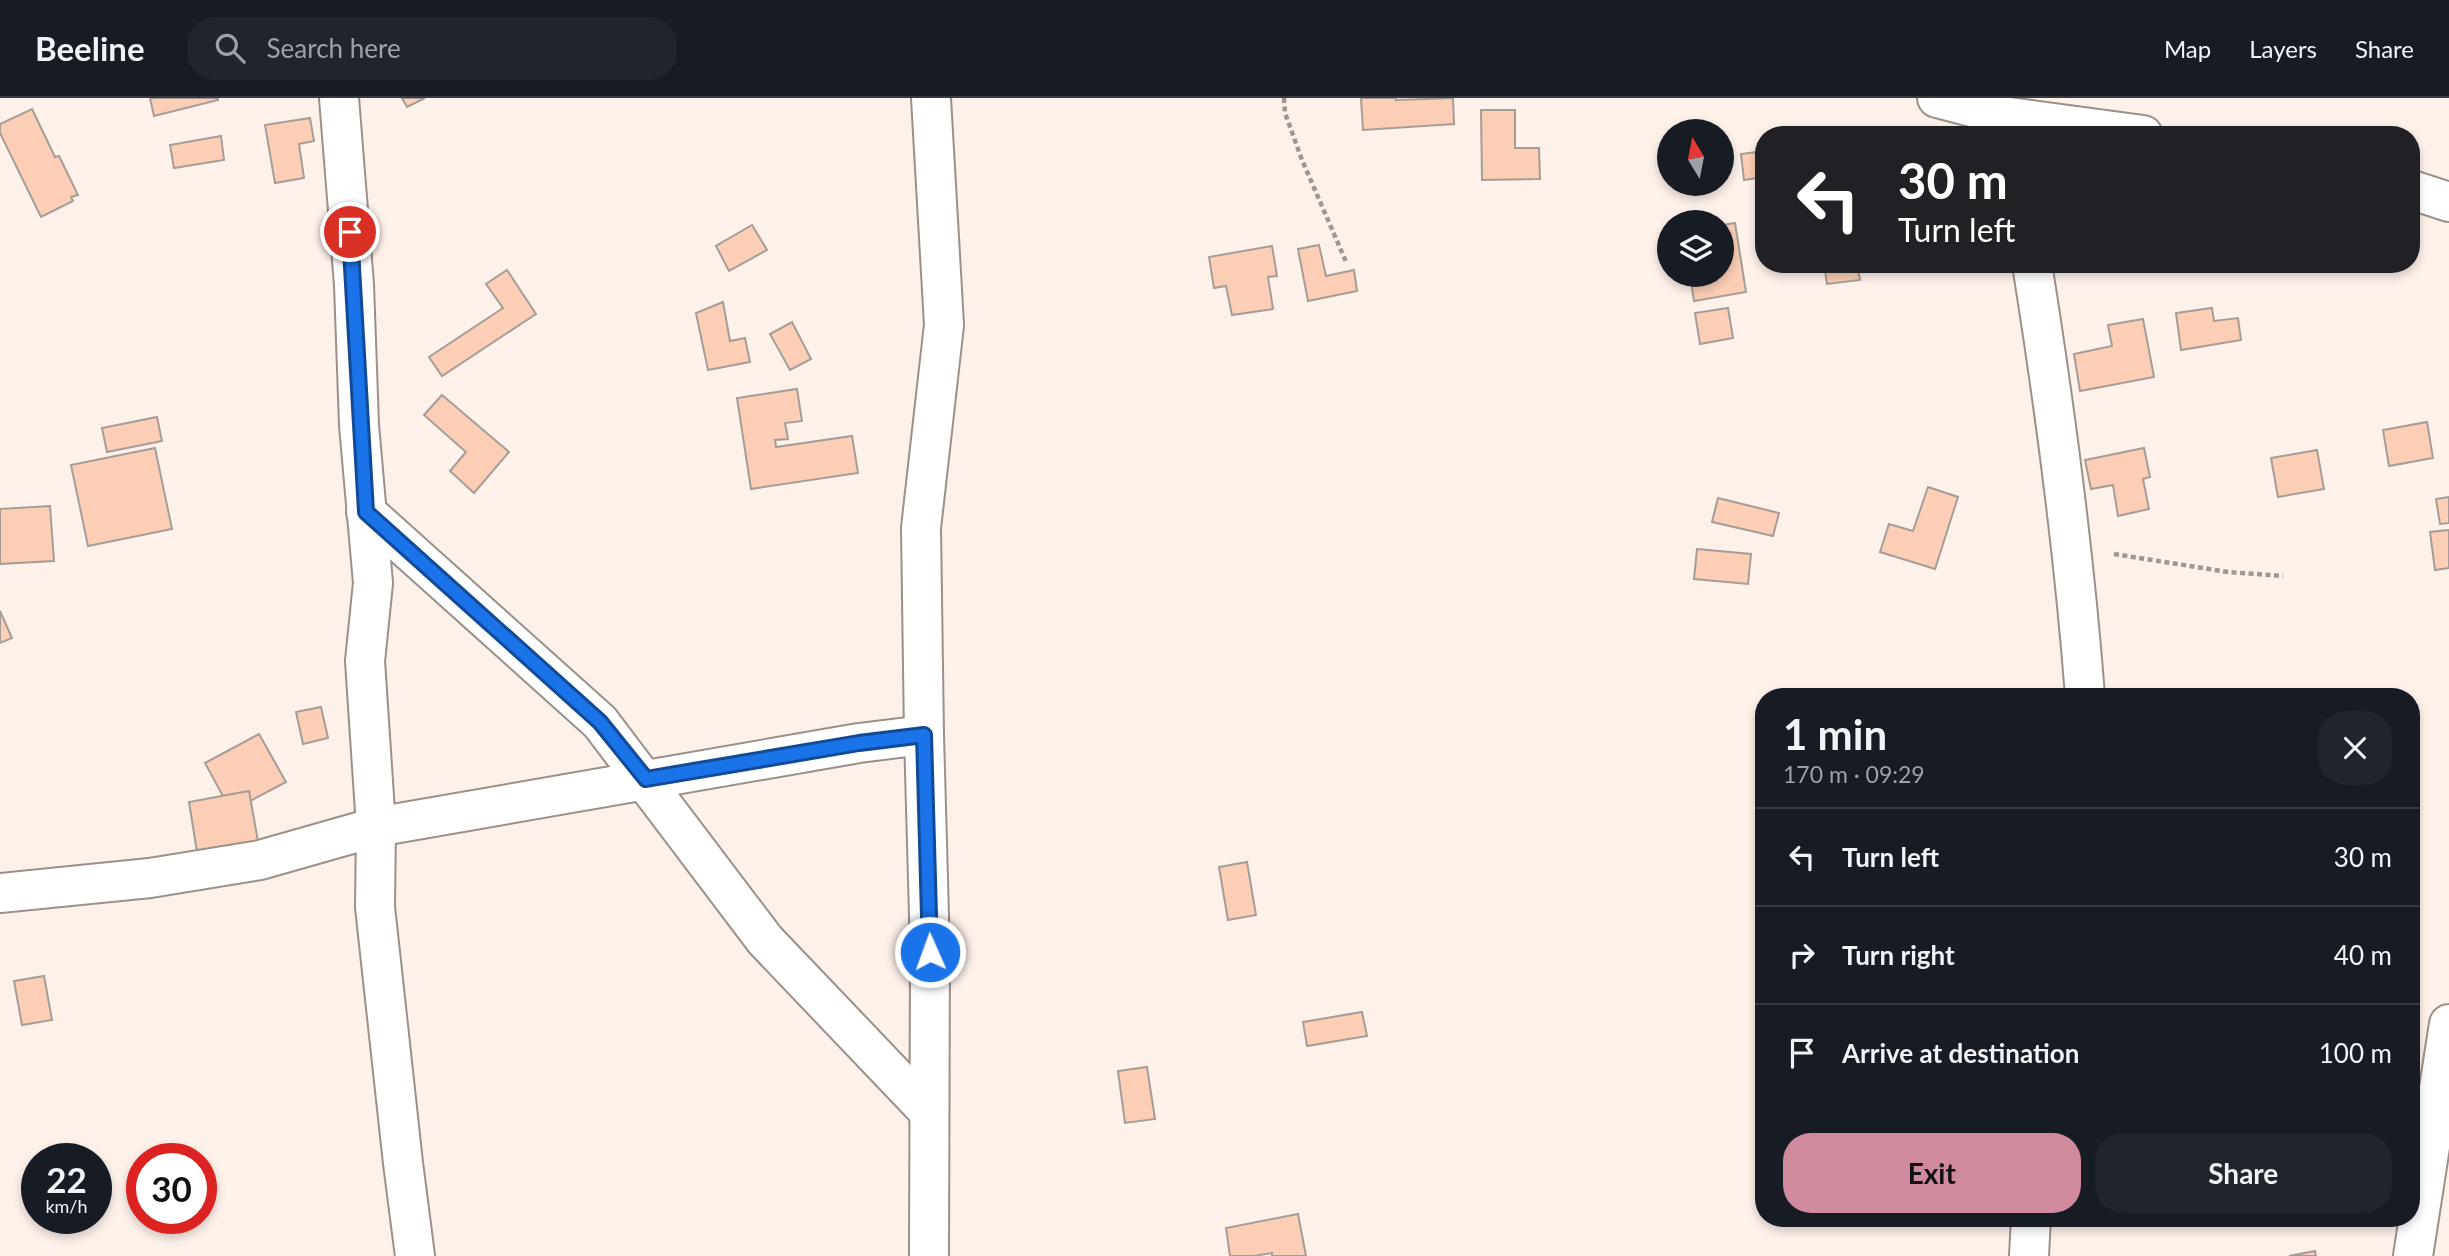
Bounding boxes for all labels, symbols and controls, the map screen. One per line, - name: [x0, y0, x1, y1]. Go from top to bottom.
- search box: [187, 17, 677, 80]
- text: Beeline: [35, 28, 145, 68]
- icon: search: [211, 29, 249, 67]
- text: Search here: [267, 32, 401, 64]
- text: Map: [2164, 34, 2211, 63]
- text: Layers: [2249, 34, 2317, 63]
- text: Share: [2355, 34, 2414, 63]
- north arrow: [1657, 119, 1734, 196]
- map controls: [1657, 119, 1734, 287]
- text: 30 m: [1898, 151, 2008, 209]
- icon: left: [1783, 154, 1874, 245]
- pin: [320, 202, 380, 262]
- button: layers: [1657, 210, 1734, 287]
- text: Turn left: [1898, 210, 2015, 249]
- icon: arrive: [331, 213, 369, 251]
- text: 1 min: [1783, 709, 1887, 759]
- button: close: [2318, 711, 2392, 785]
- text: 170 m · 09:29: [1783, 760, 1925, 788]
- icon: left: [1783, 838, 1821, 876]
- text: Turn left: [1842, 841, 1939, 873]
- text: 30 m: [2334, 841, 2392, 873]
- position arrow: [893, 915, 967, 989]
- icon: right: [1783, 936, 1821, 974]
- text: Turn right: [1842, 939, 1955, 971]
- text: 40 m: [2334, 939, 2392, 971]
- icon: arrive: [1783, 1034, 1821, 1072]
- text: Arrive at destination: [1842, 1037, 2079, 1069]
- text: 100 m: [2319, 1037, 2392, 1069]
- button: Exit: [1783, 1133, 2081, 1213]
- button: Share: [2095, 1133, 2392, 1213]
- speed limit sign: 30: [126, 1143, 217, 1234]
- text: 22: [46, 1158, 87, 1200]
- text: km/h: [45, 1195, 88, 1217]

